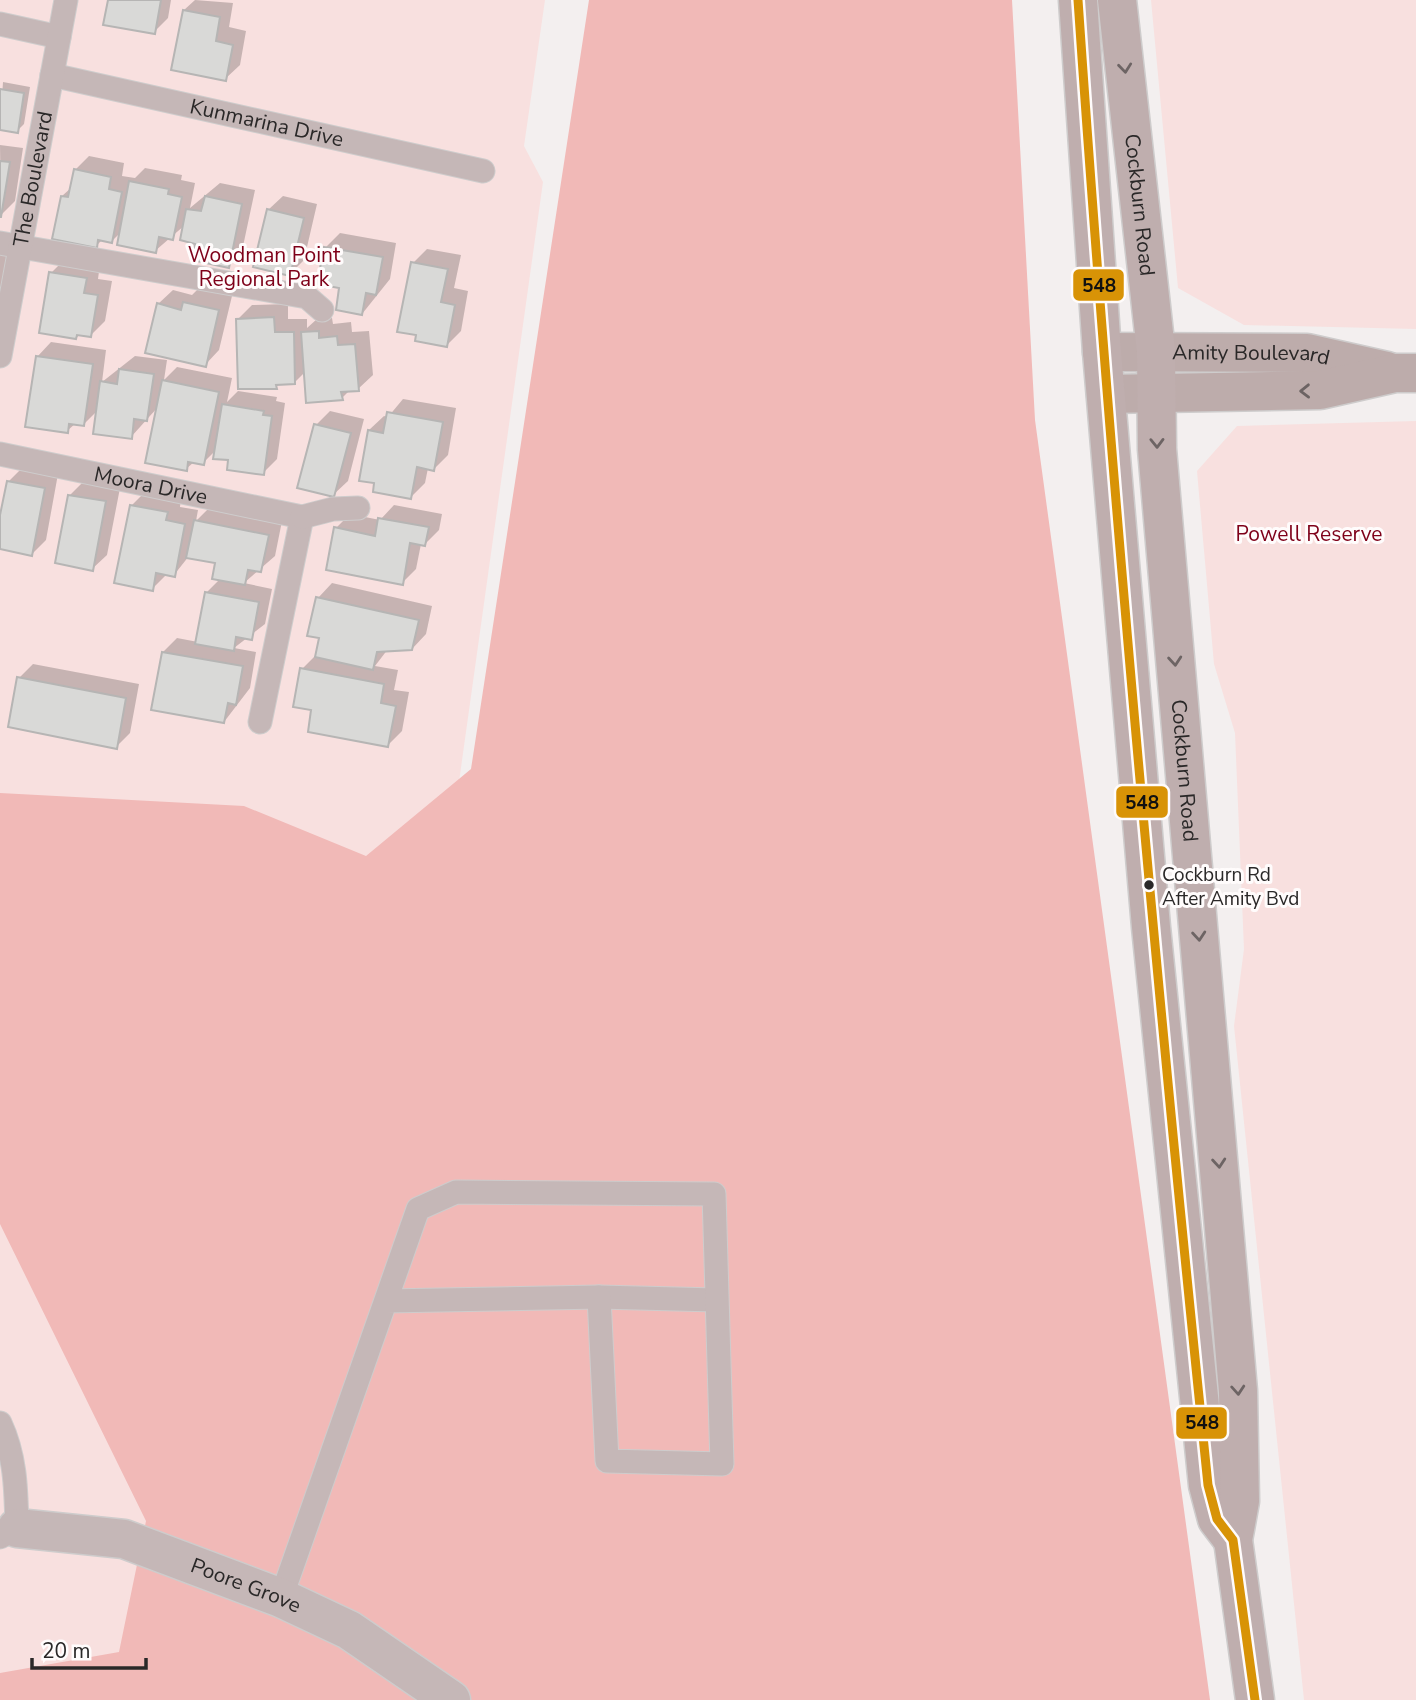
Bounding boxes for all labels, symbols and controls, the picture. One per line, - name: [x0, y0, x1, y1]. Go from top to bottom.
- one-way arrow: [1117, 62, 1132, 74]
- street label: Kunmarina Drive: [187, 92, 346, 154]
- street label: The Boulevard: [7, 109, 59, 249]
- street label: Cockburn Road: [1118, 132, 1162, 277]
- park label: Woodman Point Regional Park: [188, 241, 341, 293]
- line badge: 548: [1072, 268, 1125, 302]
- text: 548: [1082, 273, 1116, 299]
- street label: Amity Boulevard: [1172, 338, 1333, 372]
- one-way arrow: [1299, 383, 1309, 399]
- one-way arrow: [1150, 438, 1165, 449]
- street label: Moora Drive: [92, 460, 210, 511]
- park label: Powell Reserve: [1235, 520, 1383, 548]
- one-way arrow: [1167, 656, 1182, 667]
- street label: Cockburn Road: [1165, 698, 1205, 843]
- line badge: 548: [1115, 785, 1169, 819]
- text: 548: [1125, 790, 1159, 816]
- place label: Cockburn Rd After Amity Bvd: [1162, 862, 1299, 912]
- marker: Cockburn Rd After Amity Bvd: [1142, 878, 1156, 892]
- one-way arrow: [1191, 931, 1206, 942]
- one-way arrow: [1211, 1158, 1226, 1169]
- one-way arrow: [1230, 1385, 1245, 1396]
- line badge: 548: [1175, 1406, 1228, 1440]
- text: 548: [1185, 1410, 1219, 1436]
- street label: Poore Grove: [187, 1551, 306, 1620]
- scale bar: [32, 1626, 145, 1670]
- text: 20 m: [42, 1637, 91, 1665]

